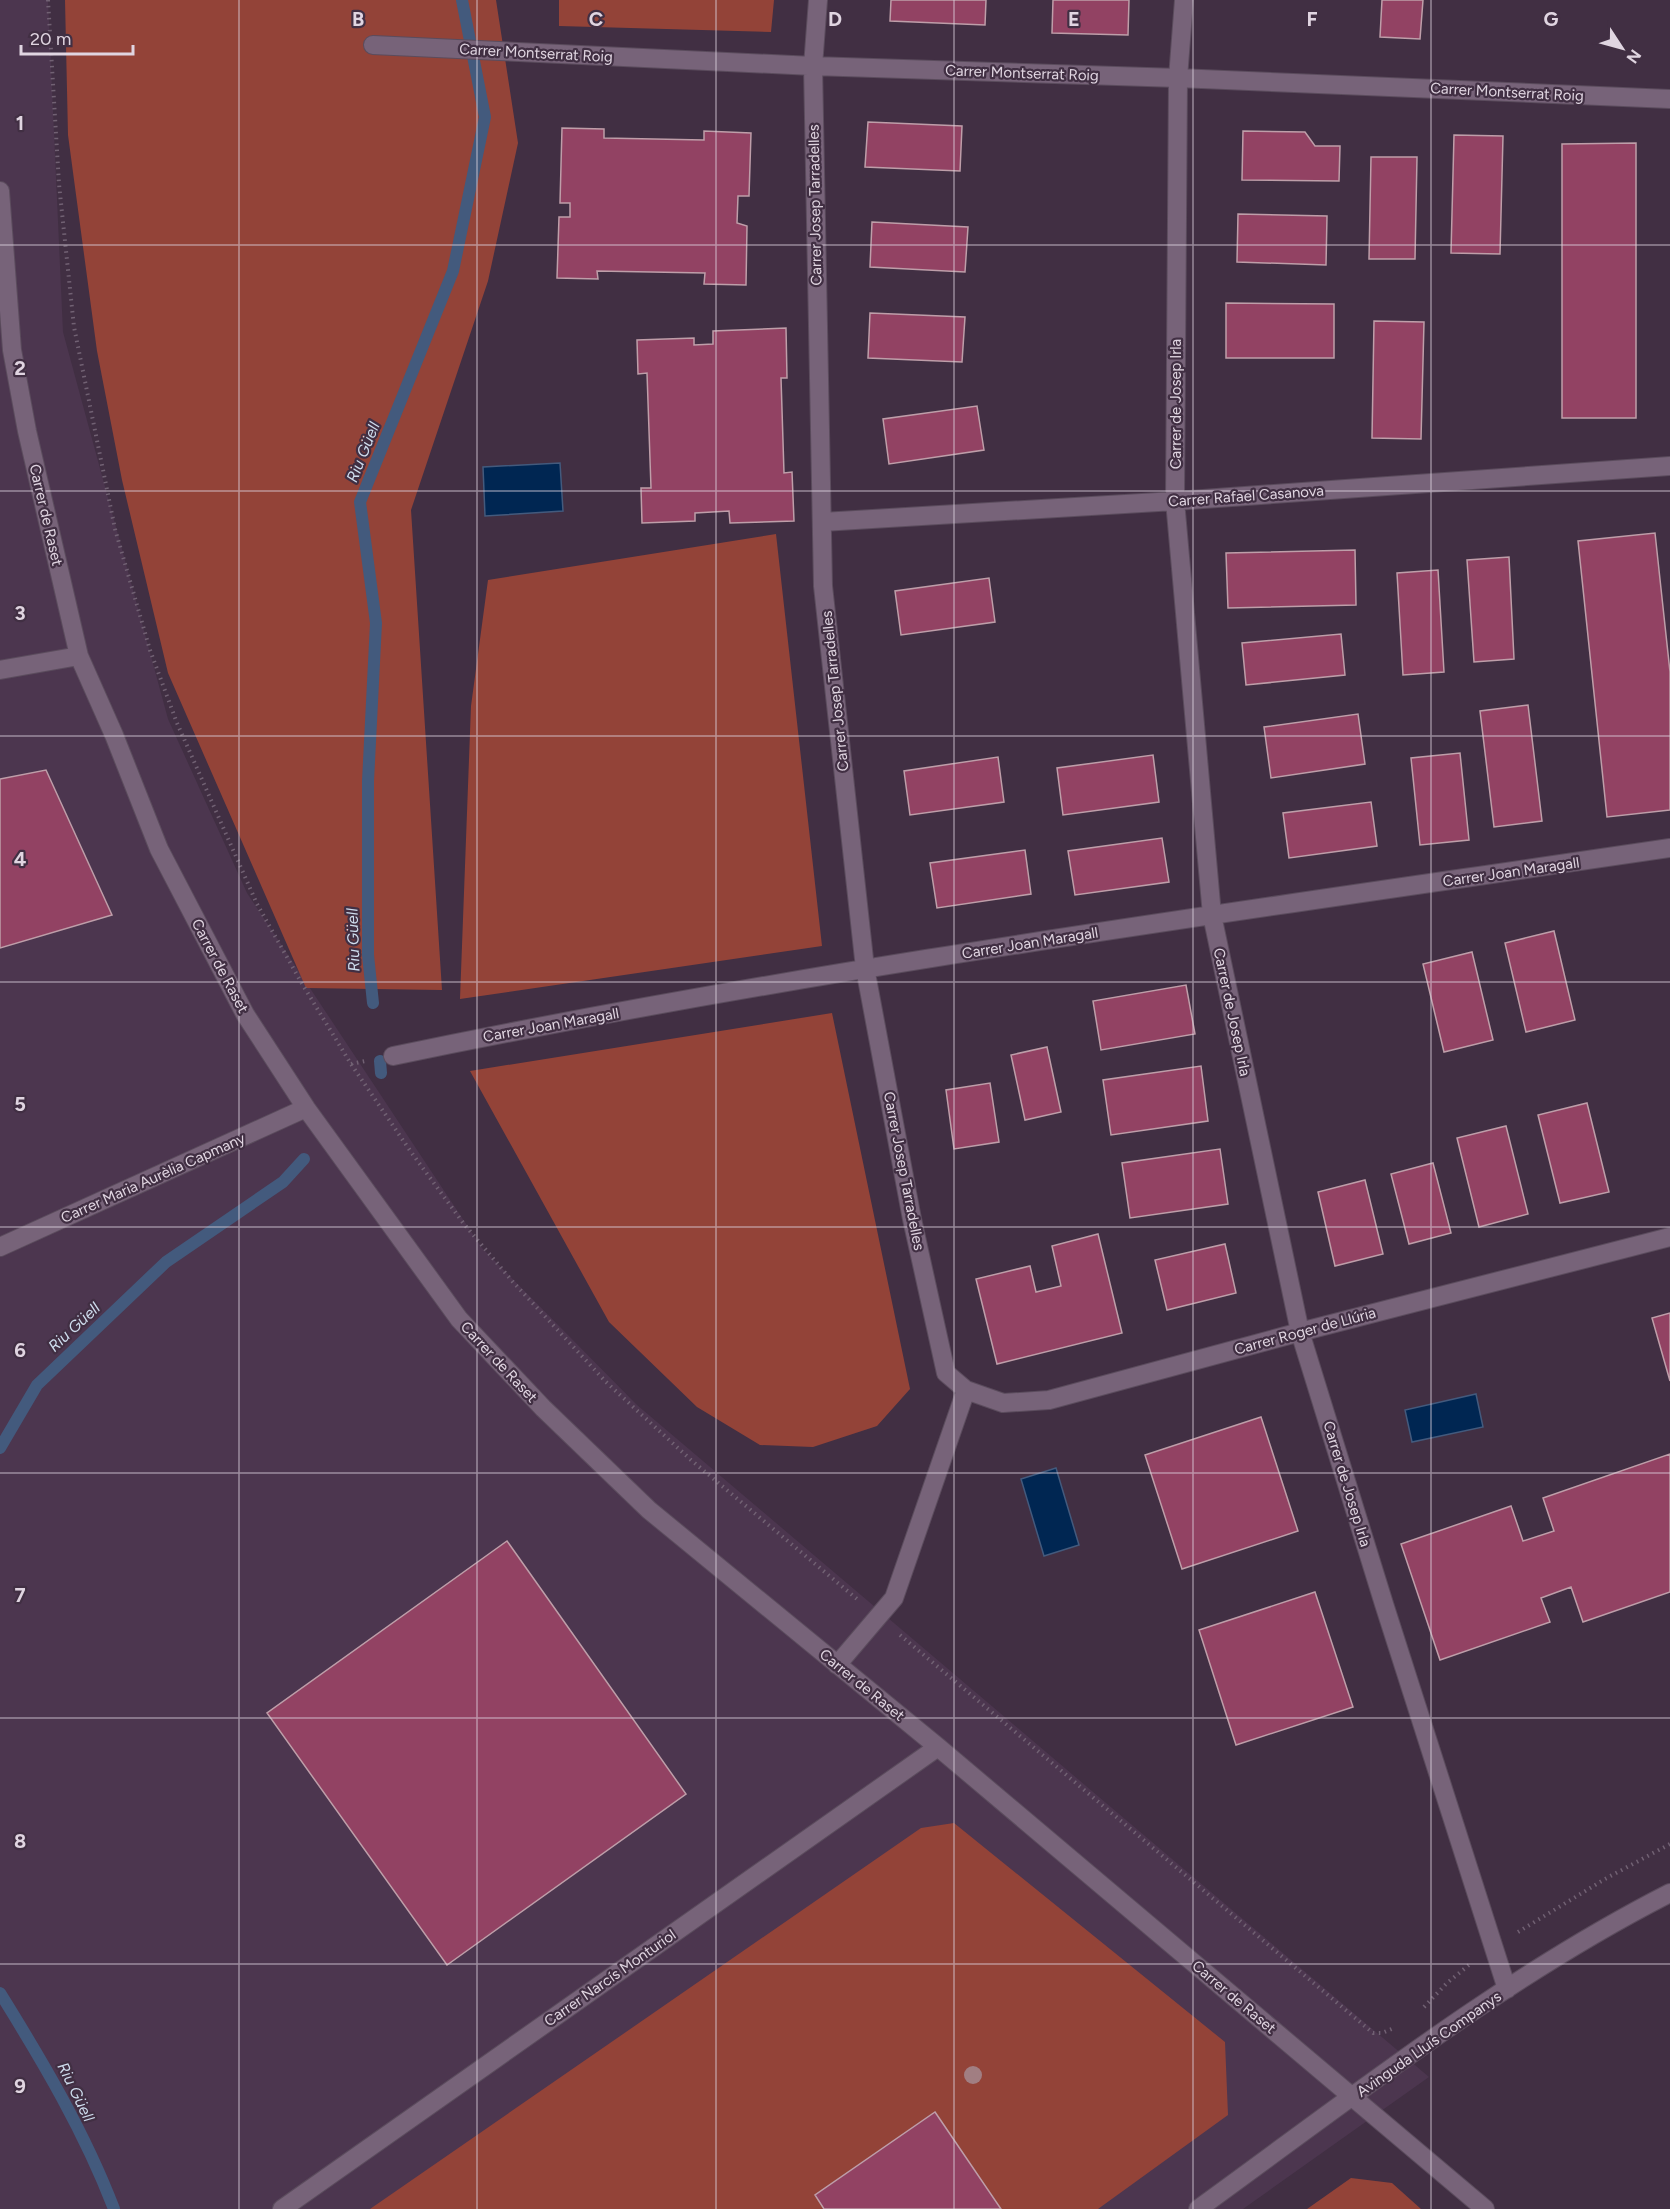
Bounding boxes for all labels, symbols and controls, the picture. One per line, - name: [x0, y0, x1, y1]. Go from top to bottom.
- text: B: [352, 7, 364, 31]
- text: C: [589, 7, 603, 31]
- text: D: [828, 7, 842, 31]
- text: E: [1068, 7, 1080, 31]
- text: F: [1306, 7, 1318, 31]
- text: G: [1544, 7, 1559, 31]
- scale bar: [21, 18, 134, 56]
- north arrow: [1592, 18, 1652, 78]
- text: 20 m: [30, 28, 71, 50]
- street label: Carrer Montserrat Roig: [459, 40, 613, 66]
- text: N: [1622, 46, 1645, 67]
- street label: Carrer Montserrat Roig: [945, 61, 1099, 85]
- street label: Carrer Montserrat Roig: [1430, 79, 1584, 105]
- text: 1: [16, 111, 24, 135]
- street label: Carrer Josep Tarradelles: [805, 124, 825, 286]
- street label: Carrer de Josep Irla: [1167, 339, 1185, 469]
- text: 2: [14, 356, 26, 380]
- water label: Riu Güell: [342, 419, 384, 485]
- street label: Carrer de Raset: [26, 462, 67, 568]
- street label: Carrer Rafael Casanova: [1167, 482, 1325, 510]
- text: 3: [14, 601, 26, 625]
- street label: Carrer Josep Tarradelles: [818, 610, 852, 772]
- text: 4: [14, 847, 27, 871]
- street label: Carrer Joan Maragall: [1441, 853, 1581, 891]
- water label: Riu Güell: [342, 907, 364, 972]
- street label: Carrer de Raset: [188, 916, 253, 1016]
- street label: Carrer Joan Maragall: [961, 923, 1099, 963]
- street label: Carrer de Josep Irla: [1210, 946, 1254, 1078]
- street label: Carrer Joan Maragall: [482, 1004, 620, 1046]
- street label: Carrer Josep Tarradelles: [880, 1090, 928, 1252]
- text: 5: [14, 1092, 26, 1116]
- street label: Carrer Maria Aurèlia Capmany: [58, 1129, 248, 1227]
- water label: Riu Güell: [44, 1298, 104, 1356]
- street label: Carrer Roger de Llúria: [1232, 1303, 1378, 1359]
- street label: Carrer de Raset: [457, 1318, 541, 1406]
- text: 6: [14, 1338, 26, 1362]
- street label: Carrer de Josep Irla: [1319, 1419, 1375, 1549]
- text: 7: [14, 1583, 26, 1607]
- street label: Carrer de Raset: [816, 1645, 908, 1725]
- text: 8: [14, 1829, 26, 1853]
- street label: Carrer Narcís Monturiol: [541, 1926, 679, 2030]
- street label: Carrer de Raset: [1188, 1957, 1280, 2038]
- street label: Avinguda Lluís Companys: [1353, 1987, 1505, 2101]
- water label: Riu Güell: [54, 2059, 99, 2125]
- text: 9: [14, 2074, 26, 2098]

